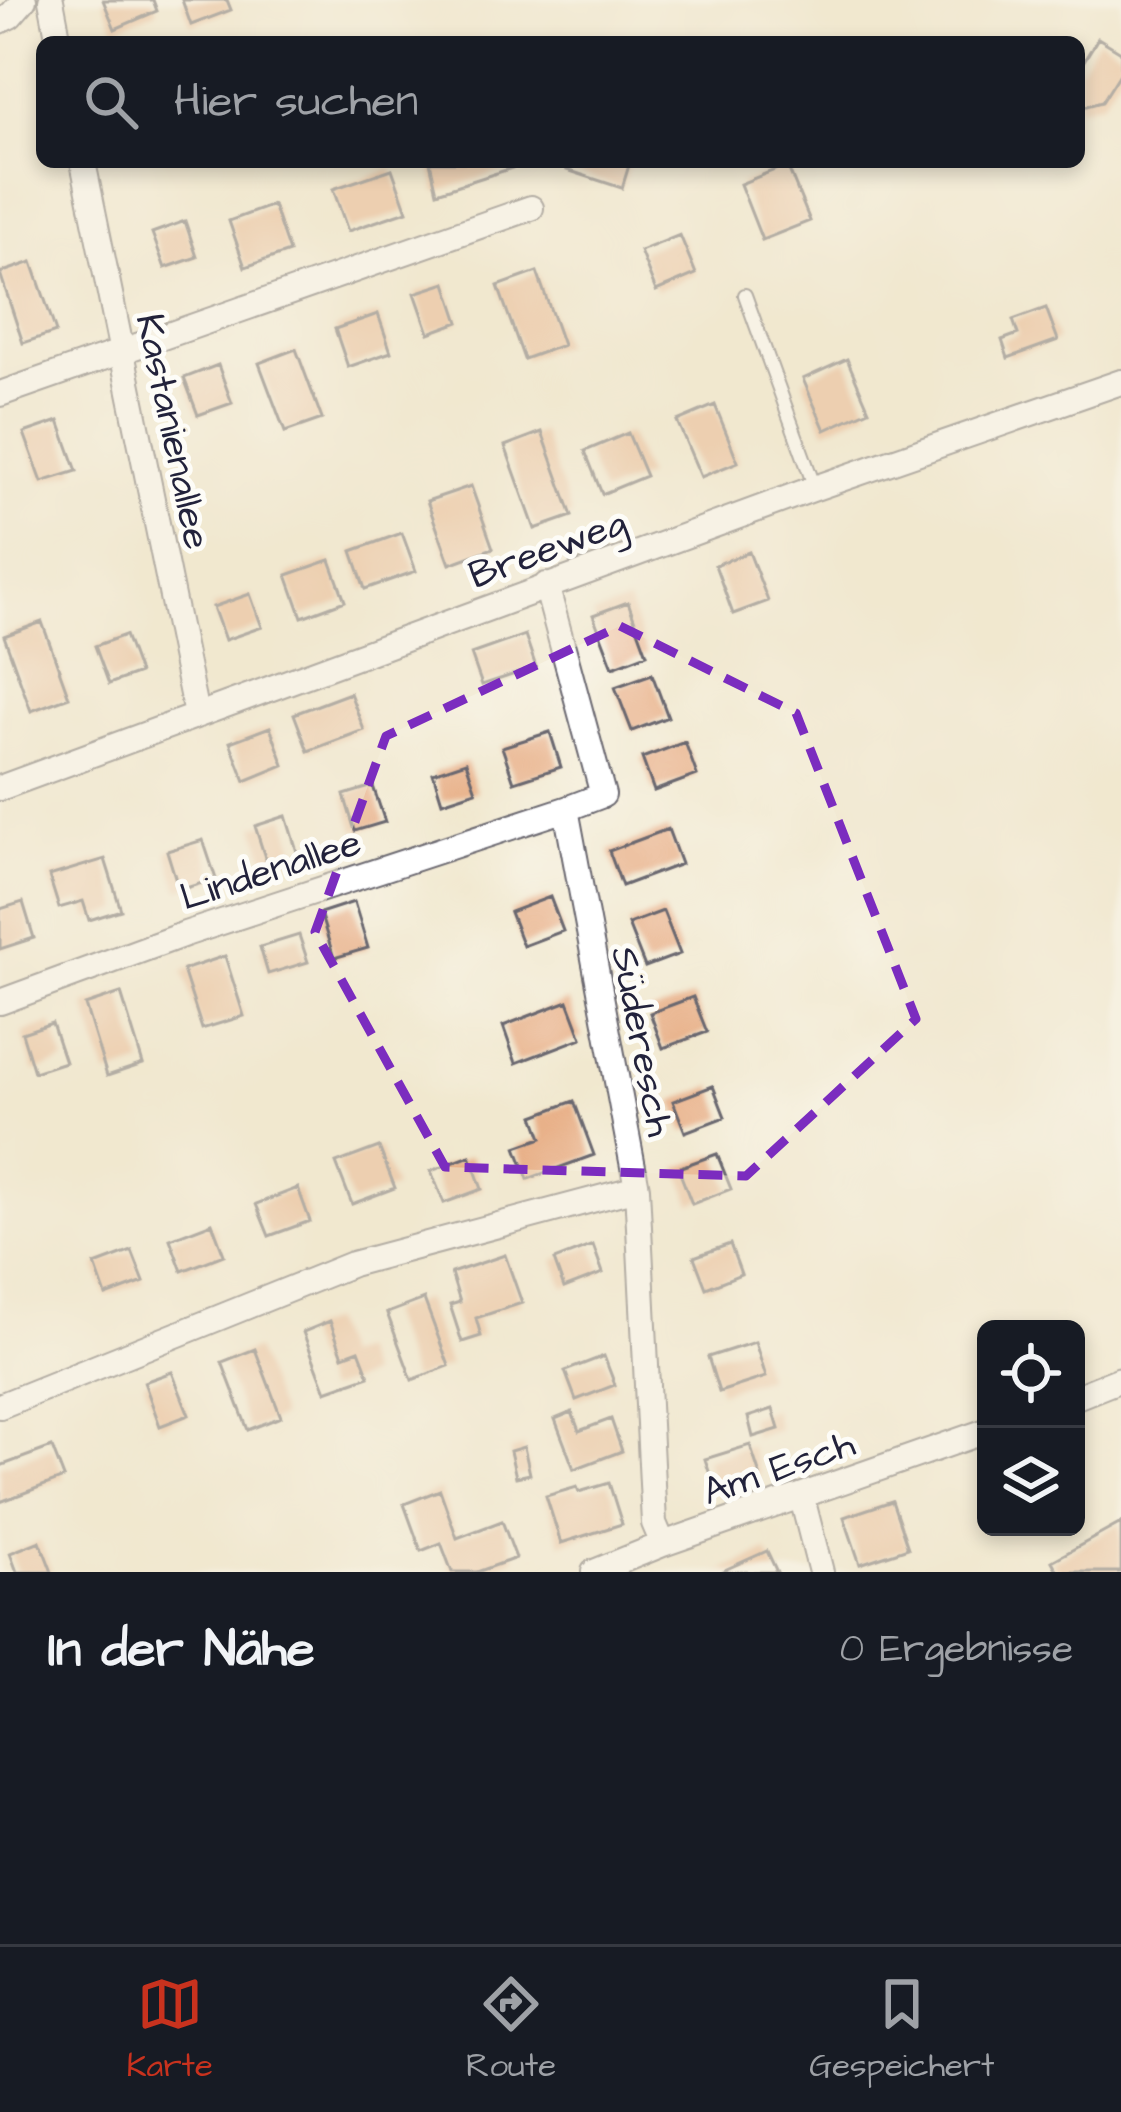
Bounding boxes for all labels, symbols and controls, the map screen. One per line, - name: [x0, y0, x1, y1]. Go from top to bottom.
- search box: [36, 36, 1085, 168]
- icon: search: [78, 69, 144, 135]
- text: Hier suchen: [174, 71, 418, 133]
- street label: Kastanienallee: [121, 309, 223, 554]
- street label: Breeweg: [462, 496, 634, 603]
- street label: Lindenallee: [174, 816, 368, 925]
- street label: Süderesch: [596, 942, 686, 1141]
- map controls: [977, 1320, 1085, 1536]
- button: locate: [977, 1320, 1085, 1428]
- street label: Am Esch: [696, 1418, 862, 1520]
- button: layers: [977, 1428, 1085, 1536]
- text: In der Nähe: [48, 1615, 315, 1686]
- text: 0 Ergebnisse: [839, 1623, 1073, 1677]
- tab: Karte: [127, 1971, 213, 2089]
- tab: Route: [466, 1971, 556, 2089]
- tab: Gespeichert: [809, 1971, 994, 2089]

